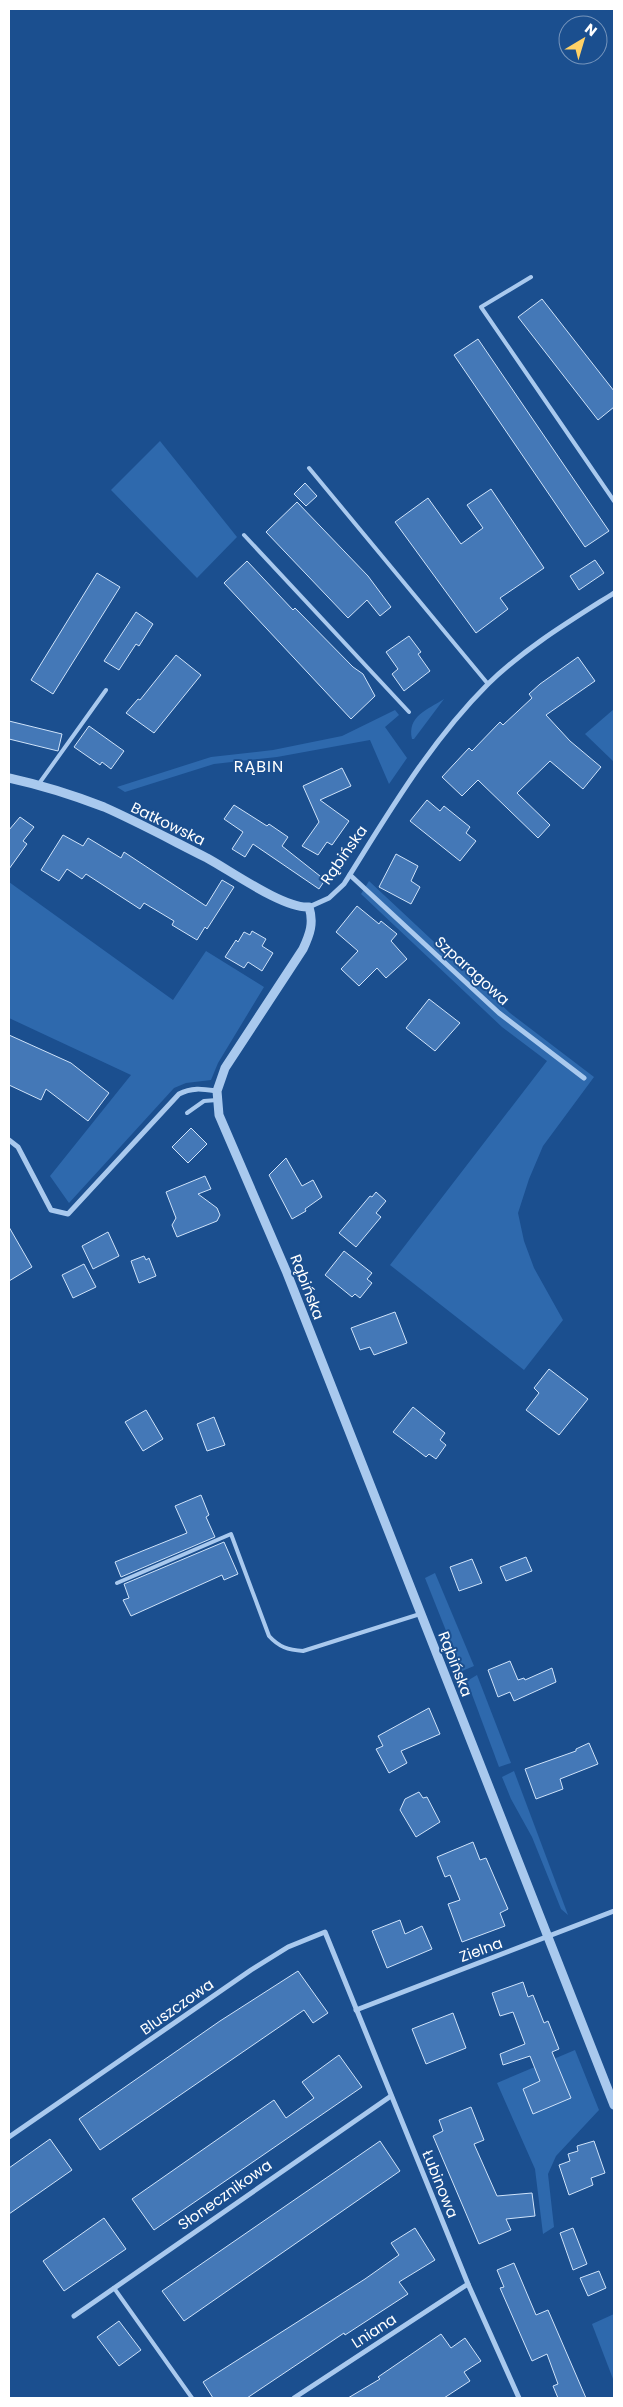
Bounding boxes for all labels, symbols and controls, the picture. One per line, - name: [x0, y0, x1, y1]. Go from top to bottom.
- north arrow: [558, 15, 608, 65]
- text: N: [581, 19, 601, 41]
- district label: RĄBIN: [234, 755, 284, 778]
- street label: Batkowska: [128, 797, 209, 851]
- street label: Rąbińska: [315, 821, 372, 889]
- street label: Szparagowa: [430, 931, 514, 1010]
- street label: Rąbińska: [285, 1251, 330, 1323]
- street label: Rąbińska: [433, 1628, 478, 1700]
- street label: Zielna: [456, 1932, 505, 1967]
- street label: Bluszczowa: [136, 1974, 218, 2040]
- street label: Łubinowa: [417, 2147, 464, 2221]
- street label: Słonecznikowa: [174, 2154, 276, 2235]
- street label: Lniana: [347, 2308, 400, 2353]

